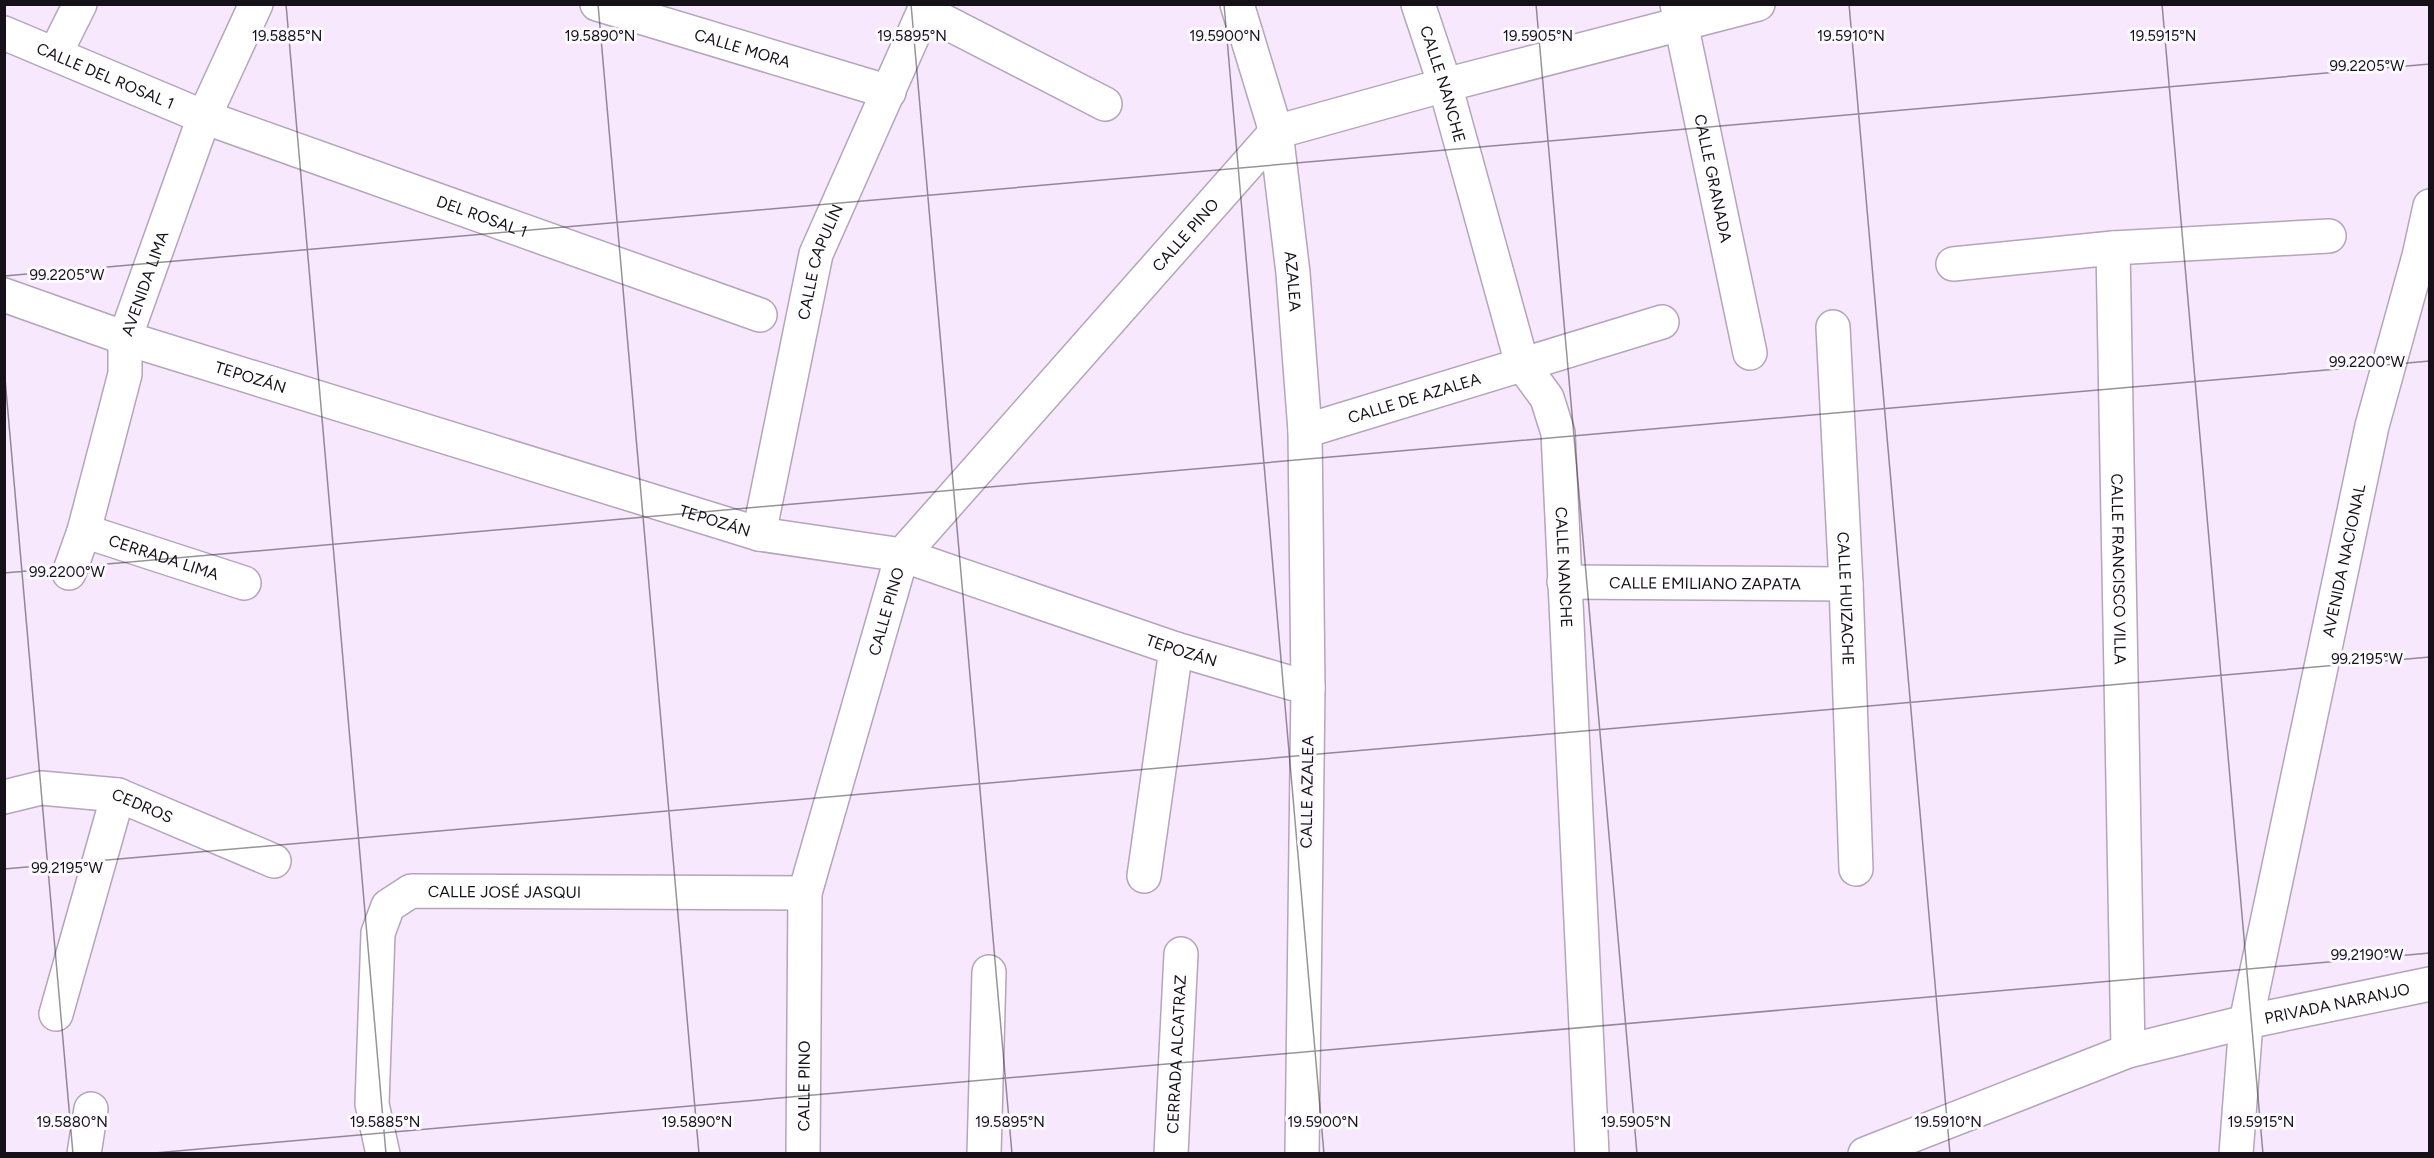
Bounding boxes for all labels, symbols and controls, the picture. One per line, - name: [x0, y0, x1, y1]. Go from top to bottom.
- street label: CALLE NANCHE: [1416, 23, 1470, 145]
- street label: CALLE MORA: [692, 24, 793, 71]
- text: 19.5885°N: [252, 27, 322, 45]
- text: 19.5890°N: [565, 27, 635, 45]
- text: 19.5895°N: [877, 27, 947, 45]
- text: 19.5900°N: [1189, 27, 1261, 45]
- text: 19.5905°N: [1503, 27, 1573, 45]
- text: 19.5910°N: [1817, 27, 1885, 45]
- text: 19.5915°N: [2130, 27, 2196, 45]
- street label: CALLE DEL ROSAL 1: [34, 38, 177, 113]
- text: 99.2205°W: [2329, 57, 2405, 75]
- street label: CALLE GRANADA: [1691, 112, 1736, 244]
- street label: DEL ROSAL 1: [434, 191, 530, 241]
- street label: CALLE PINO: [1148, 195, 1222, 275]
- street label: CALLE CAPULÍN: [793, 201, 846, 322]
- street label: AVENIDA LIMA: [117, 228, 172, 339]
- street label: AZALEA: [1281, 250, 1305, 312]
- text: 99.2205°W: [29, 266, 105, 284]
- text: 99.2200°W: [2329, 353, 2406, 371]
- street label: TEPOZÁN: [213, 357, 289, 397]
- street label: CALLE DE AZALEA: [1345, 368, 1483, 427]
- street label: CALLE FRANCISCO VILLA: [2108, 473, 2130, 665]
- street label: AVENIDA NACIONAL: [2318, 482, 2369, 639]
- street label: TEPOZÁN: [677, 500, 753, 540]
- street label: CALLE NANCHE: [1552, 506, 1577, 628]
- street label: CERRADA LIMA: [106, 530, 222, 584]
- street label: CALLE HUIZACHE: [1834, 531, 1858, 666]
- text: 99.2200°W: [29, 563, 106, 581]
- street label: CALLE PINO: [864, 565, 907, 658]
- street label: CALLE EMILIANO ZAPATA: [1609, 573, 1801, 593]
- street label: TEPOZÁN: [1144, 630, 1219, 670]
- text: 99.2195°W: [2331, 650, 2403, 668]
- street label: CALLE AZALEA: [1297, 735, 1317, 849]
- street label: CEDROS: [109, 784, 176, 827]
- text: 99.2195°W: [31, 859, 103, 877]
- street label: CALLE JOSÉ JASQUI: [428, 882, 581, 901]
- text: 99.2190°W: [2331, 946, 2404, 964]
- street label: CERRADA ALCATRAZ: [1163, 974, 1189, 1134]
- street label: PRIVADA NARANJO: [2263, 979, 2411, 1027]
- street label: CALLE PINO: [794, 1040, 813, 1132]
- text: 19.5880°N: [36, 1113, 108, 1131]
- text: 19.5885°N: [350, 1113, 420, 1131]
- text: 19.5890°N: [662, 1113, 732, 1131]
- text: 19.5895°N: [975, 1113, 1045, 1131]
- text: 19.5900°N: [1287, 1113, 1359, 1131]
- text: 19.5905°N: [1601, 1113, 1671, 1131]
- text: 19.5910°N: [1914, 1113, 1982, 1131]
- text: 19.5915°N: [2228, 1113, 2294, 1131]

